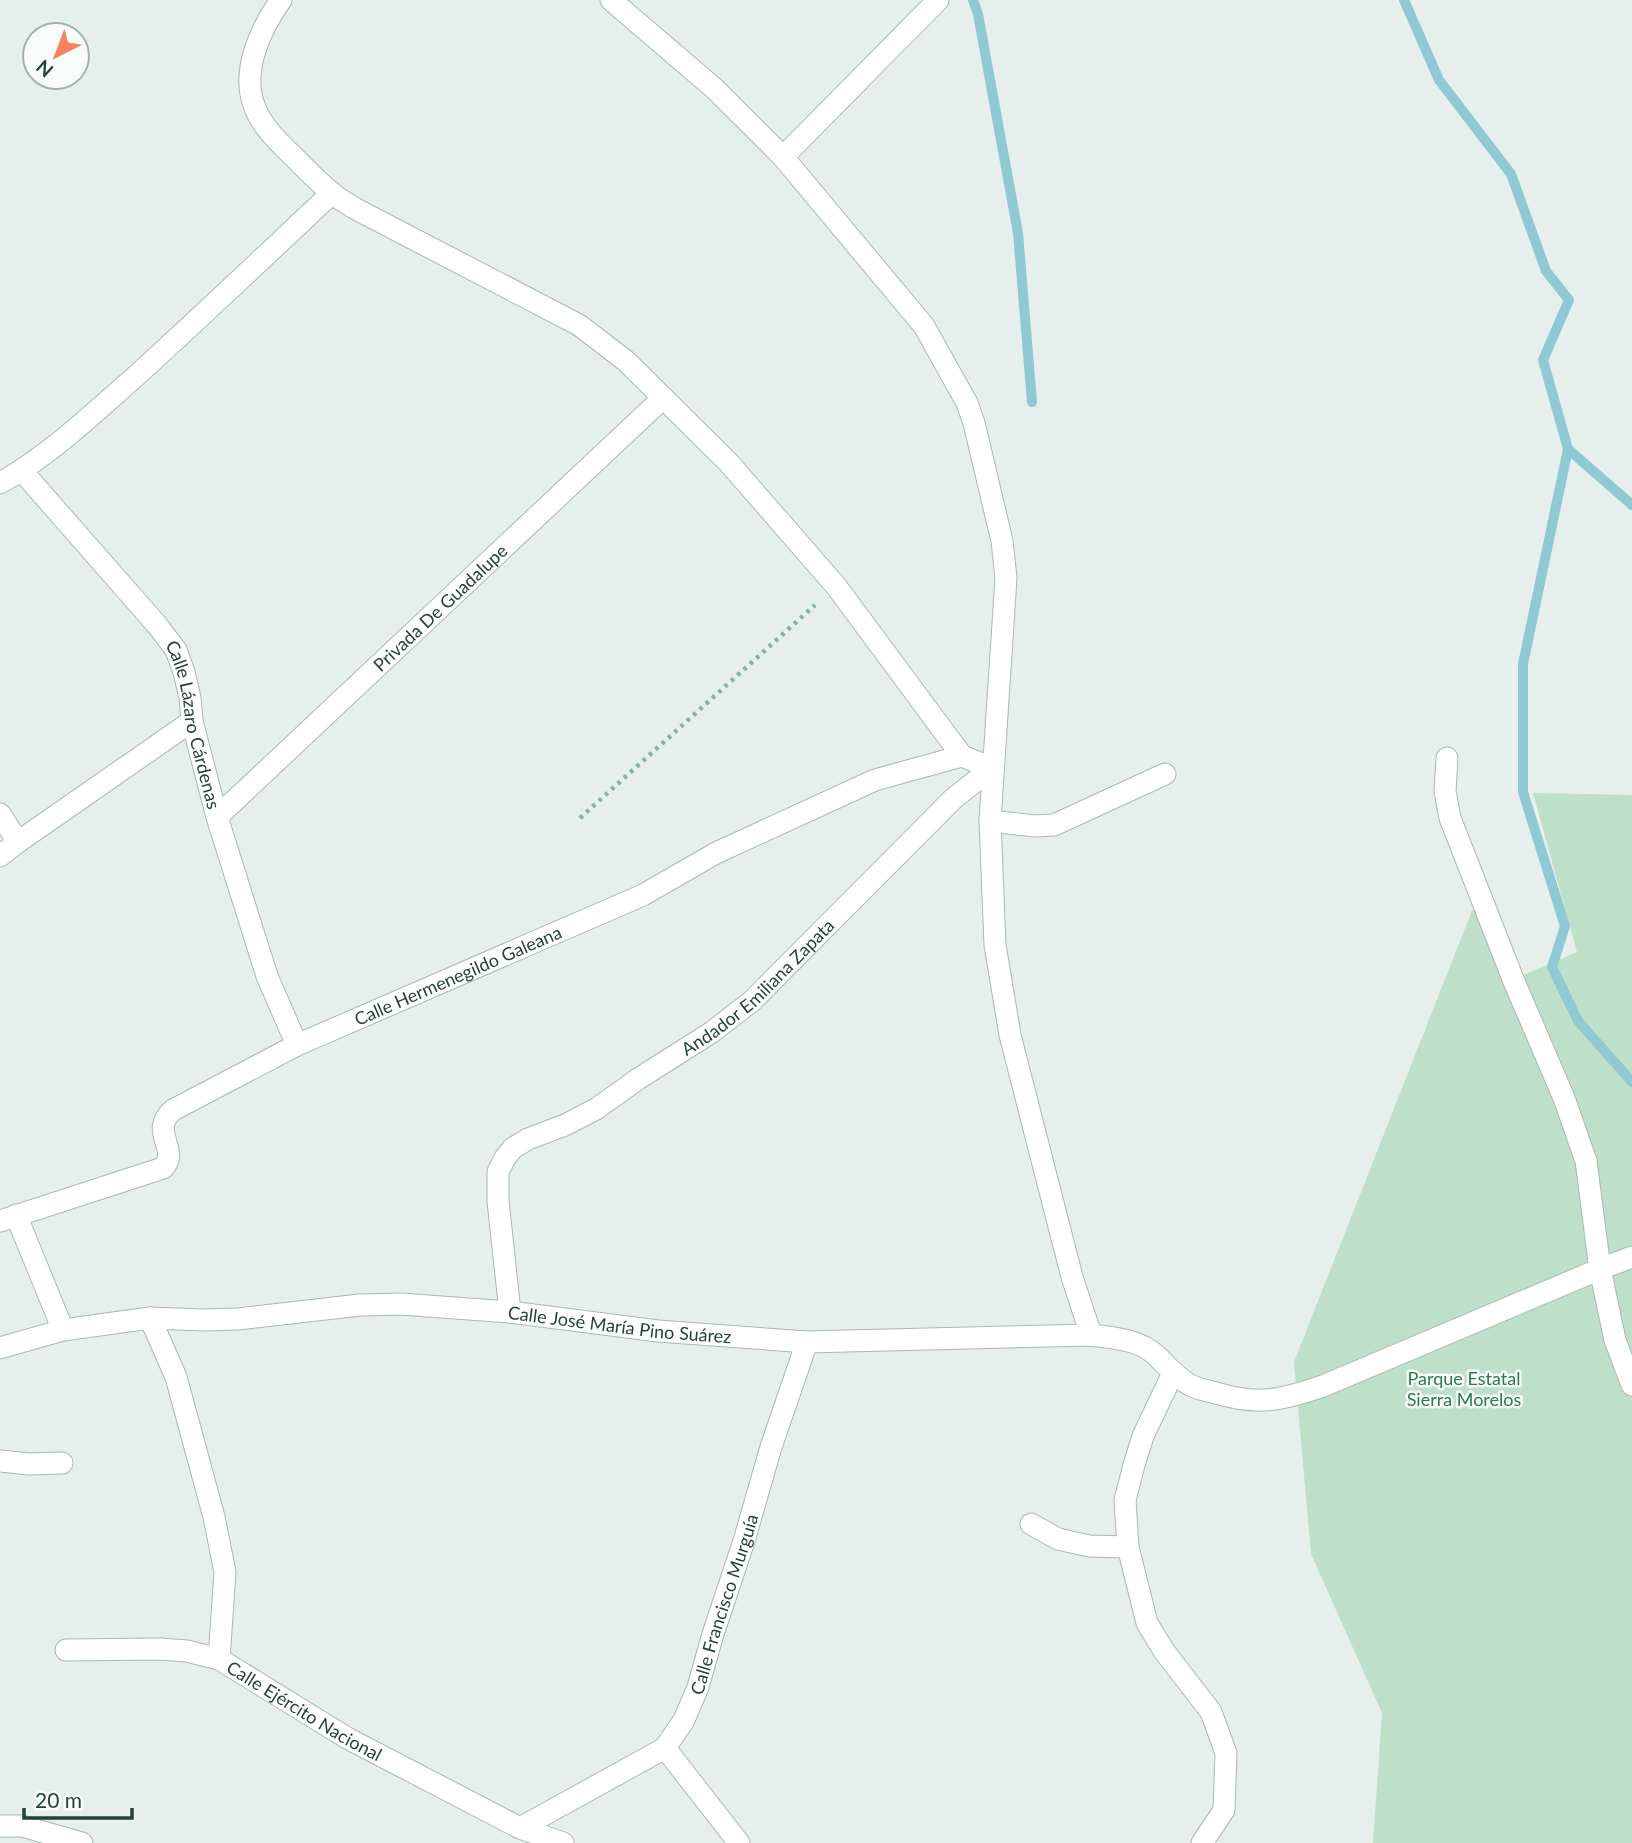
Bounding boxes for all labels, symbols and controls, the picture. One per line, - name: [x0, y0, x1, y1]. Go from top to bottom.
- north arrow: [21, 21, 91, 91]
- text: N: [31, 56, 57, 82]
- street label: Privada De Guadalupe: [368, 539, 512, 676]
- street label: Calle Lázaro Cárdenas: [161, 635, 225, 811]
- street label: Andador Emiliana Zapata: [677, 914, 838, 1060]
- street label: Calle Hermenegildo Galeana: [351, 921, 565, 1030]
- street label: Calle José María Pino Suárez: [507, 1301, 732, 1347]
- park label: Parque Estatal Sierra Morelos: [1407, 1367, 1521, 1410]
- street label: Calle Francisco Murguía: [685, 1511, 762, 1698]
- street label: Calle Ejército Nacional: [223, 1656, 386, 1765]
- scale bar: [24, 1776, 133, 1820]
- text: 20 m: [35, 1787, 82, 1812]

